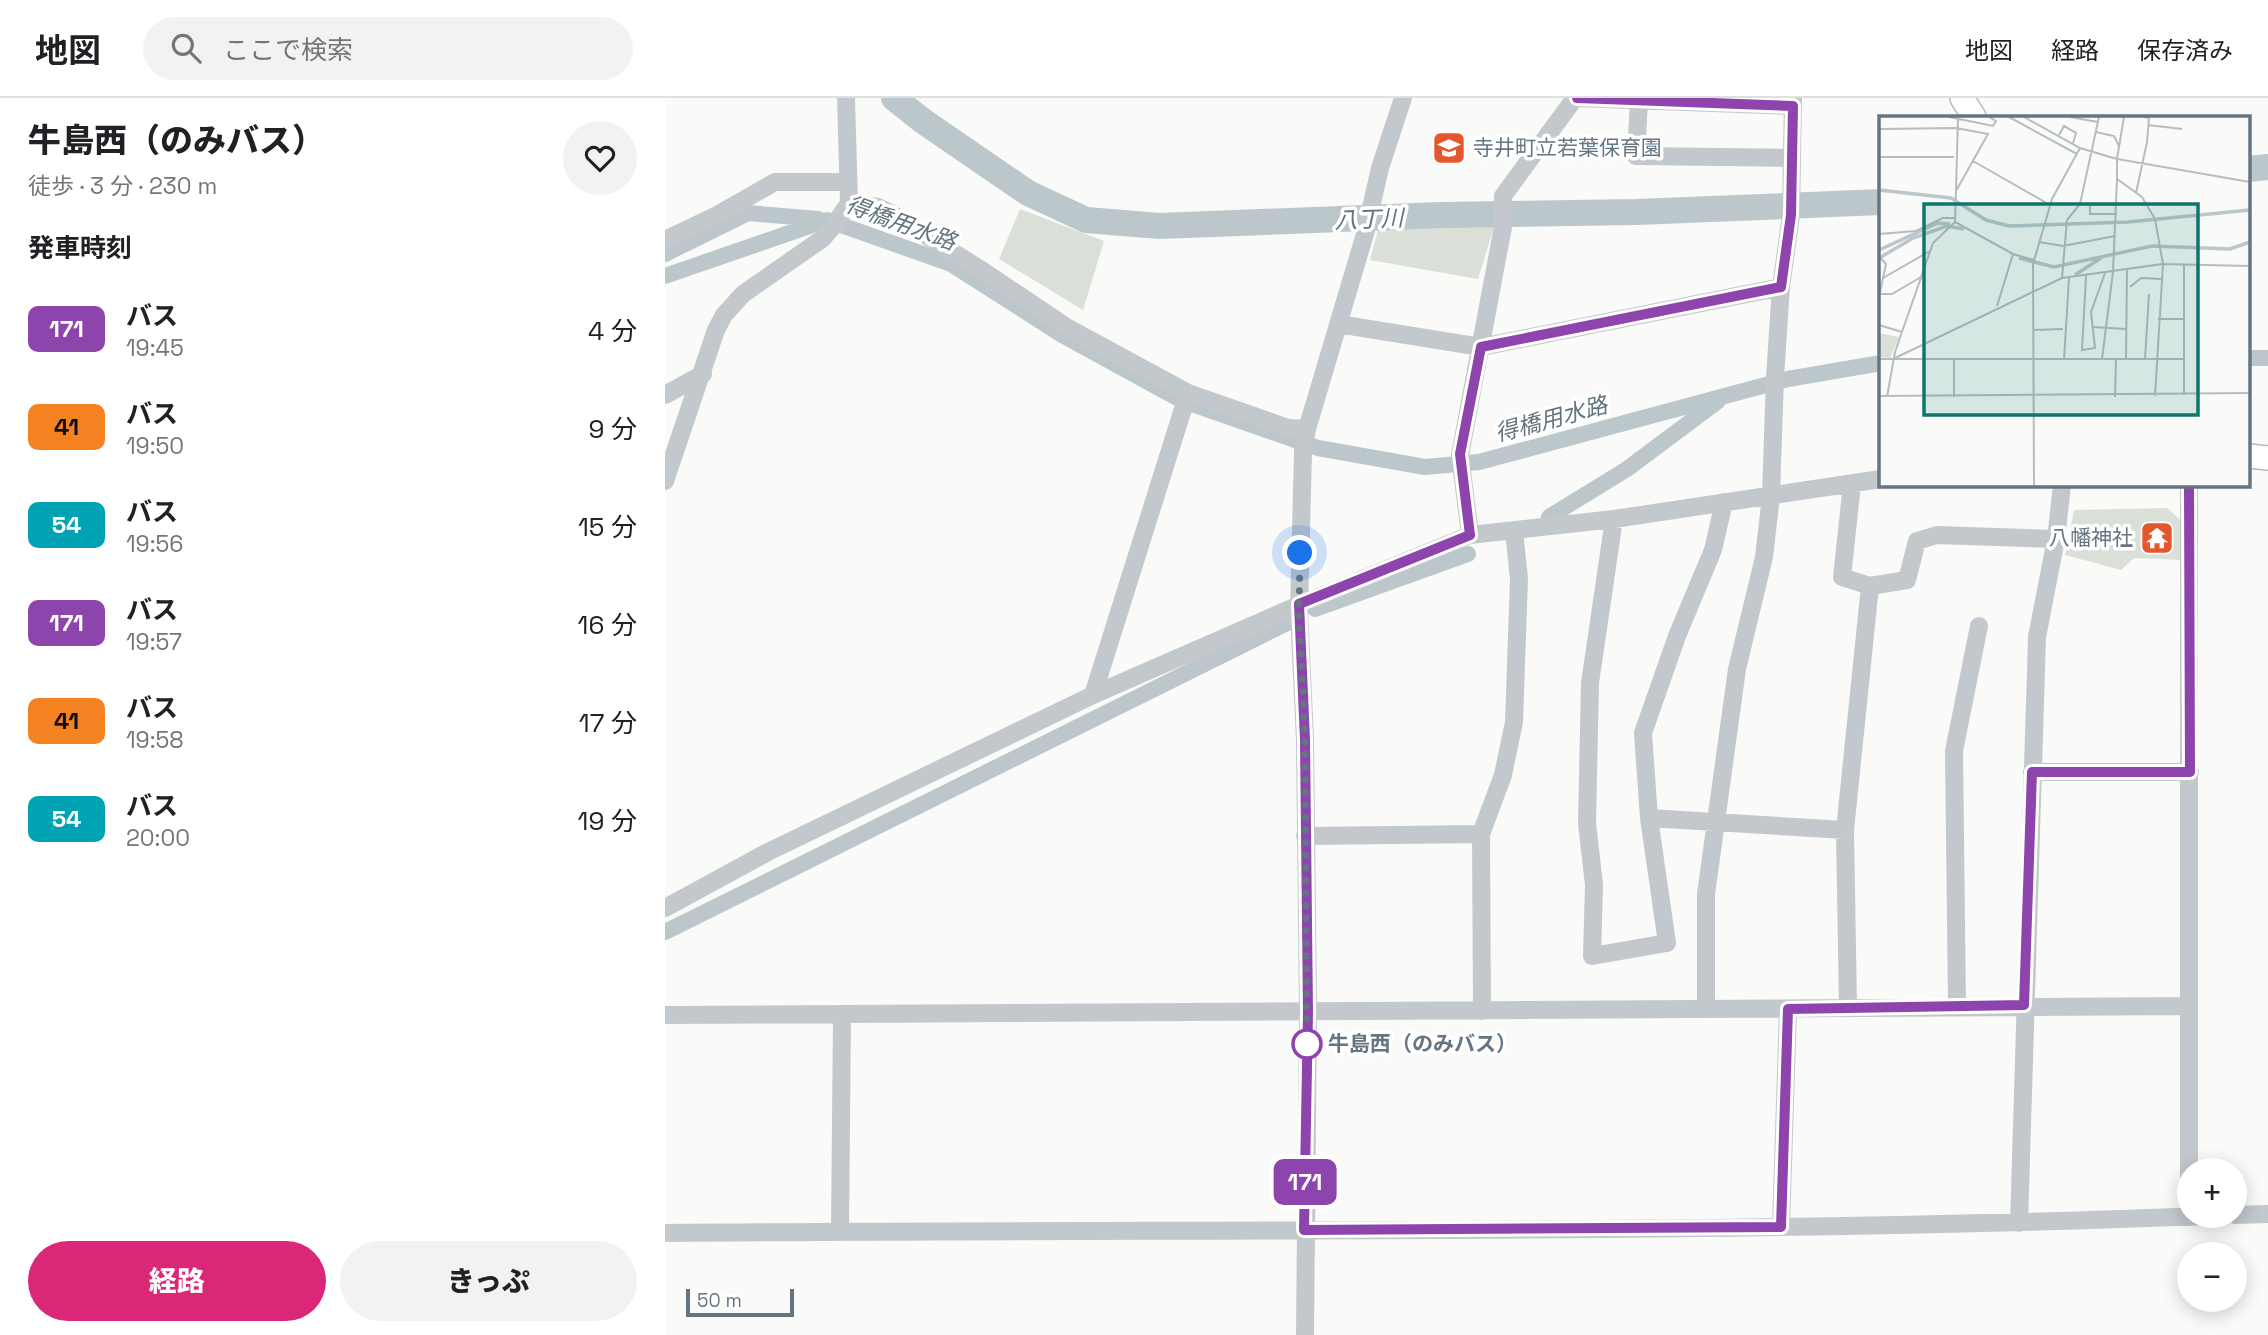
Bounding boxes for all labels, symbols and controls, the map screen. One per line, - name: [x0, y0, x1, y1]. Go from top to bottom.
- search box: [143, 17, 633, 80]
- icon: search: [167, 29, 205, 67]
- text: 地図: [35, 30, 101, 72]
- text: ここで検索: [223, 33, 353, 67]
- text: 地図: [1965, 35, 2013, 66]
- text: 経路: [2051, 35, 2099, 66]
- text: 保存済み: [2137, 35, 2233, 66]
- inset map: [1879, 116, 2251, 486]
- text: 牛島西（のみバス）: [28, 120, 325, 162]
- button: heart: [563, 121, 637, 195]
- school or university icon: 寺井町立若葉保育園: [1430, 129, 1468, 167]
- place label: 寺井町立若葉保育園: [1473, 134, 1662, 161]
- text: 徒歩 · 3 分 · 230 m: [28, 171, 217, 201]
- water label: 得橋用水路: [842, 189, 962, 257]
- water label: 八丁川: [1334, 203, 1407, 235]
- text: 発車時刻: [28, 231, 132, 265]
- text: バス: [126, 299, 178, 333]
- text: 171: [49, 313, 84, 344]
- text: 4 分: [588, 314, 637, 348]
- text: 19:45: [126, 333, 184, 363]
- water label: 得橋用水路: [1492, 389, 1612, 448]
- text: バス: [126, 397, 178, 431]
- text: 41: [54, 411, 79, 442]
- text: 9 分: [588, 412, 637, 446]
- text: 19:50: [126, 431, 184, 461]
- text: バス: [126, 495, 178, 529]
- text: 54: [52, 509, 81, 540]
- text: 15 分: [578, 510, 637, 544]
- temple icon: 八幡神社: [2138, 519, 2176, 557]
- place label: 八幡神社: [2049, 524, 2133, 551]
- text: 19:56: [126, 529, 183, 559]
- your location: [1282, 535, 1317, 570]
- text: バス: [126, 593, 178, 627]
- text: 171: [49, 607, 84, 638]
- text: 16 分: [578, 608, 637, 642]
- text: 19:57: [126, 627, 182, 657]
- text: バス: [126, 691, 178, 725]
- text: 41: [54, 705, 79, 736]
- text: 17 分: [579, 706, 637, 740]
- text: 19:58: [126, 725, 184, 755]
- text: バス: [126, 789, 178, 823]
- text: 54: [52, 803, 81, 834]
- text: 19 分: [578, 804, 637, 838]
- text: 20:00: [126, 823, 190, 853]
- marker: 牛島西（のみバス）: [1292, 1029, 1322, 1059]
- place label: 牛島西（のみバス）: [1328, 1030, 1517, 1057]
- map controls: [2177, 1158, 2247, 1312]
- button: +: [2177, 1158, 2247, 1228]
- line badge: 171: [1265, 1159, 1345, 1205]
- text: 171: [1288, 1166, 1322, 1197]
- button: 経路: [28, 1241, 326, 1321]
- button: きっぷ: [340, 1241, 637, 1321]
- button: −: [2177, 1242, 2247, 1312]
- scale bar: [686, 1286, 795, 1318]
- text: 50 m: [697, 1288, 742, 1313]

